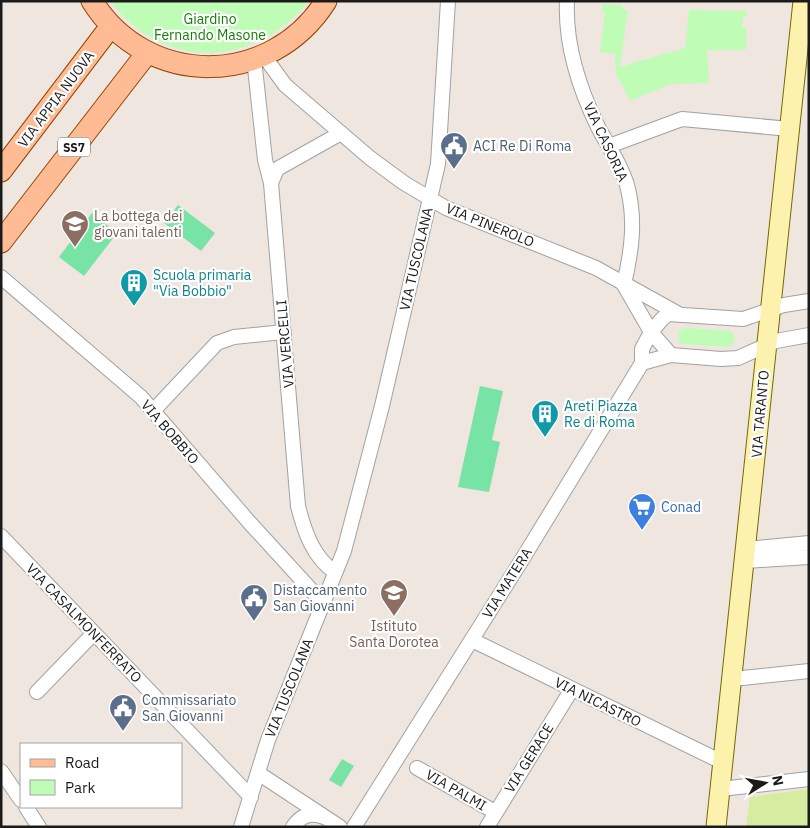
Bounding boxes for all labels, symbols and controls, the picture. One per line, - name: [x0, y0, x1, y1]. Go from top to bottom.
- park label: Giardino Fernando Masone: [154, 10, 266, 44]
- street label: VIA APPIA NUOVA: [14, 47, 98, 151]
- street label: VIA CASORIA: [580, 99, 632, 185]
- public building icon: ACI Re Di Roma: [439, 131, 469, 170]
- place label: ACI Re Di Roma: [473, 137, 572, 155]
- road number: SS7: [58, 138, 90, 156]
- street label: VIA PINEROLO: [443, 199, 537, 251]
- street label: VIA TUSCOLANA: [395, 206, 437, 312]
- place label: La bottega dei giovani talenti: [94, 207, 183, 241]
- school or university icon: La bottega dei giovani talenti: [60, 209, 90, 248]
- place label: Scuola primaria "Via Bobbio": [153, 266, 252, 300]
- building icon: Scuola primaria "Via Bobbio": [119, 268, 149, 307]
- street label: VIA VERCELLI: [272, 299, 298, 389]
- street label: VIA TARANTO: [747, 369, 773, 459]
- street label: VIA BOBBIO: [137, 396, 203, 468]
- place label: Areti Piazza Re di Roma: [564, 397, 638, 431]
- building icon: Areti Piazza Re di Roma: [530, 399, 560, 438]
- supermarket icon: Conad: [627, 492, 657, 531]
- place label: Conad: [661, 498, 701, 516]
- street label: VIA MATERA: [478, 544, 536, 622]
- street label: VIA CASALMONFERRATO: [22, 560, 146, 686]
- school or university icon: Istituto Santa Dorotea: [379, 578, 409, 617]
- place label: Distaccamento San Giovanni: [273, 581, 367, 615]
- public building icon: Distaccamento San Giovanni: [239, 583, 269, 622]
- place label: Istituto Santa Dorotea: [349, 617, 439, 651]
- street label: VIA TUSCOLANA: [261, 636, 317, 740]
- street label: VIA NICASTRO: [552, 673, 644, 731]
- place label: Commissariato San Giovanni: [142, 691, 236, 725]
- public building icon: Commissariato San Giovanni: [108, 693, 138, 732]
- street label: VIA GERACE: [500, 720, 558, 796]
- legend: [20, 743, 182, 808]
- text: Road: [65, 753, 100, 772]
- north arrow: [740, 758, 790, 808]
- street label: VIA PALMI: [422, 765, 490, 815]
- text: N: [768, 774, 788, 787]
- text: Park: [65, 778, 95, 797]

